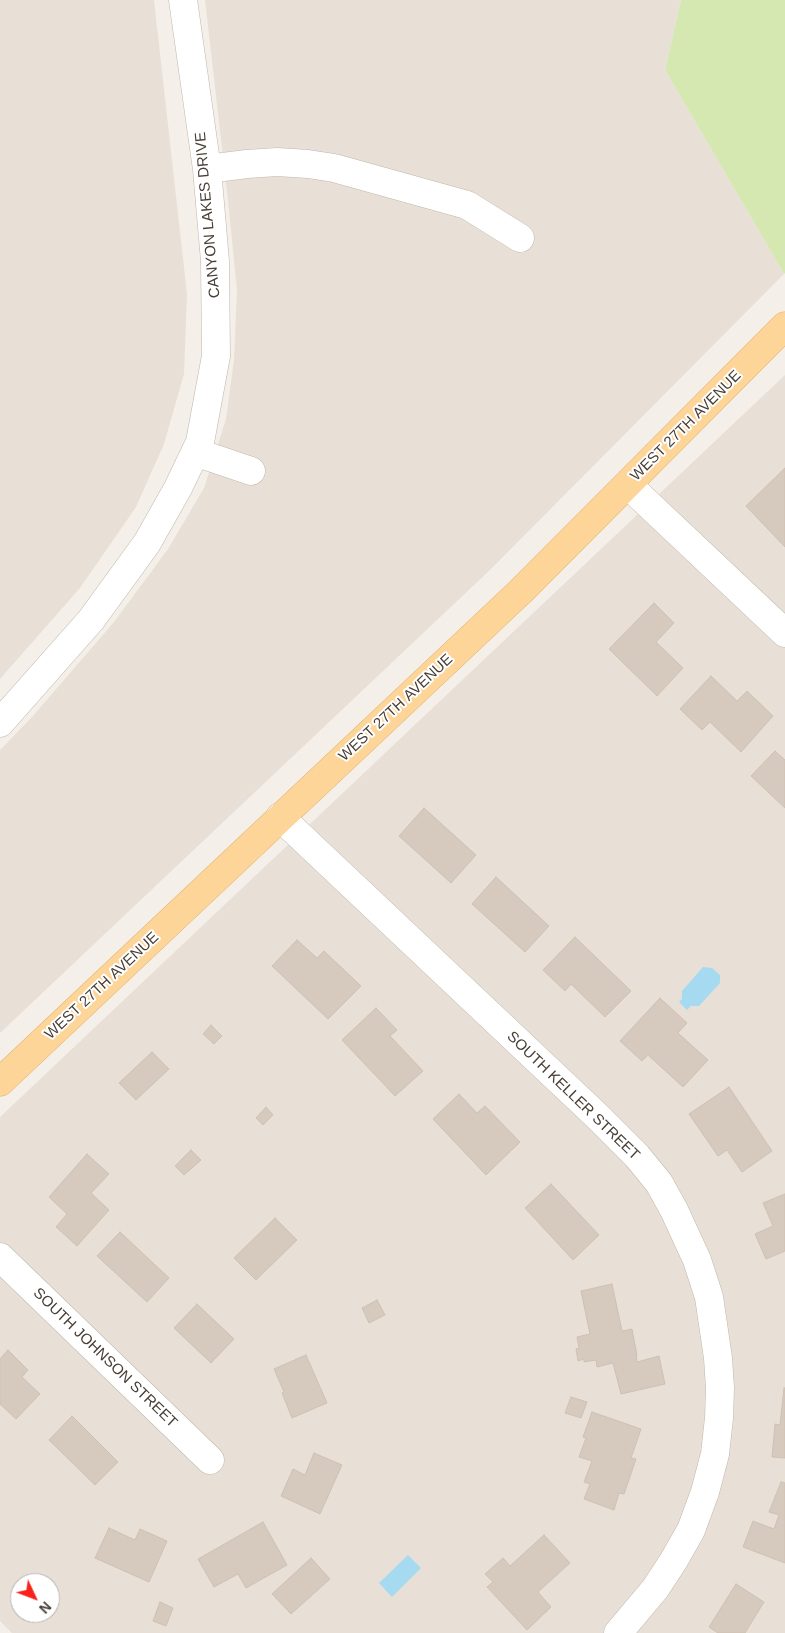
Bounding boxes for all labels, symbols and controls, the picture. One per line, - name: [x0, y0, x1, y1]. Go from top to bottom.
- street label: CANYON LAKES DRIVE: [192, 131, 224, 299]
- street label: WEST 27TH AVENUE: [627, 367, 745, 485]
- street label: WEST 27TH AVENUE: [335, 651, 457, 765]
- street label: WEST 27TH AVENUE: [41, 929, 163, 1043]
- street label: SOUTH KELLER STREET: [503, 1028, 643, 1164]
- street label: SOUTH JOHNSON STREET: [29, 1284, 181, 1432]
- north arrow: [10, 1573, 60, 1623]
- text: N: [36, 1598, 55, 1617]

